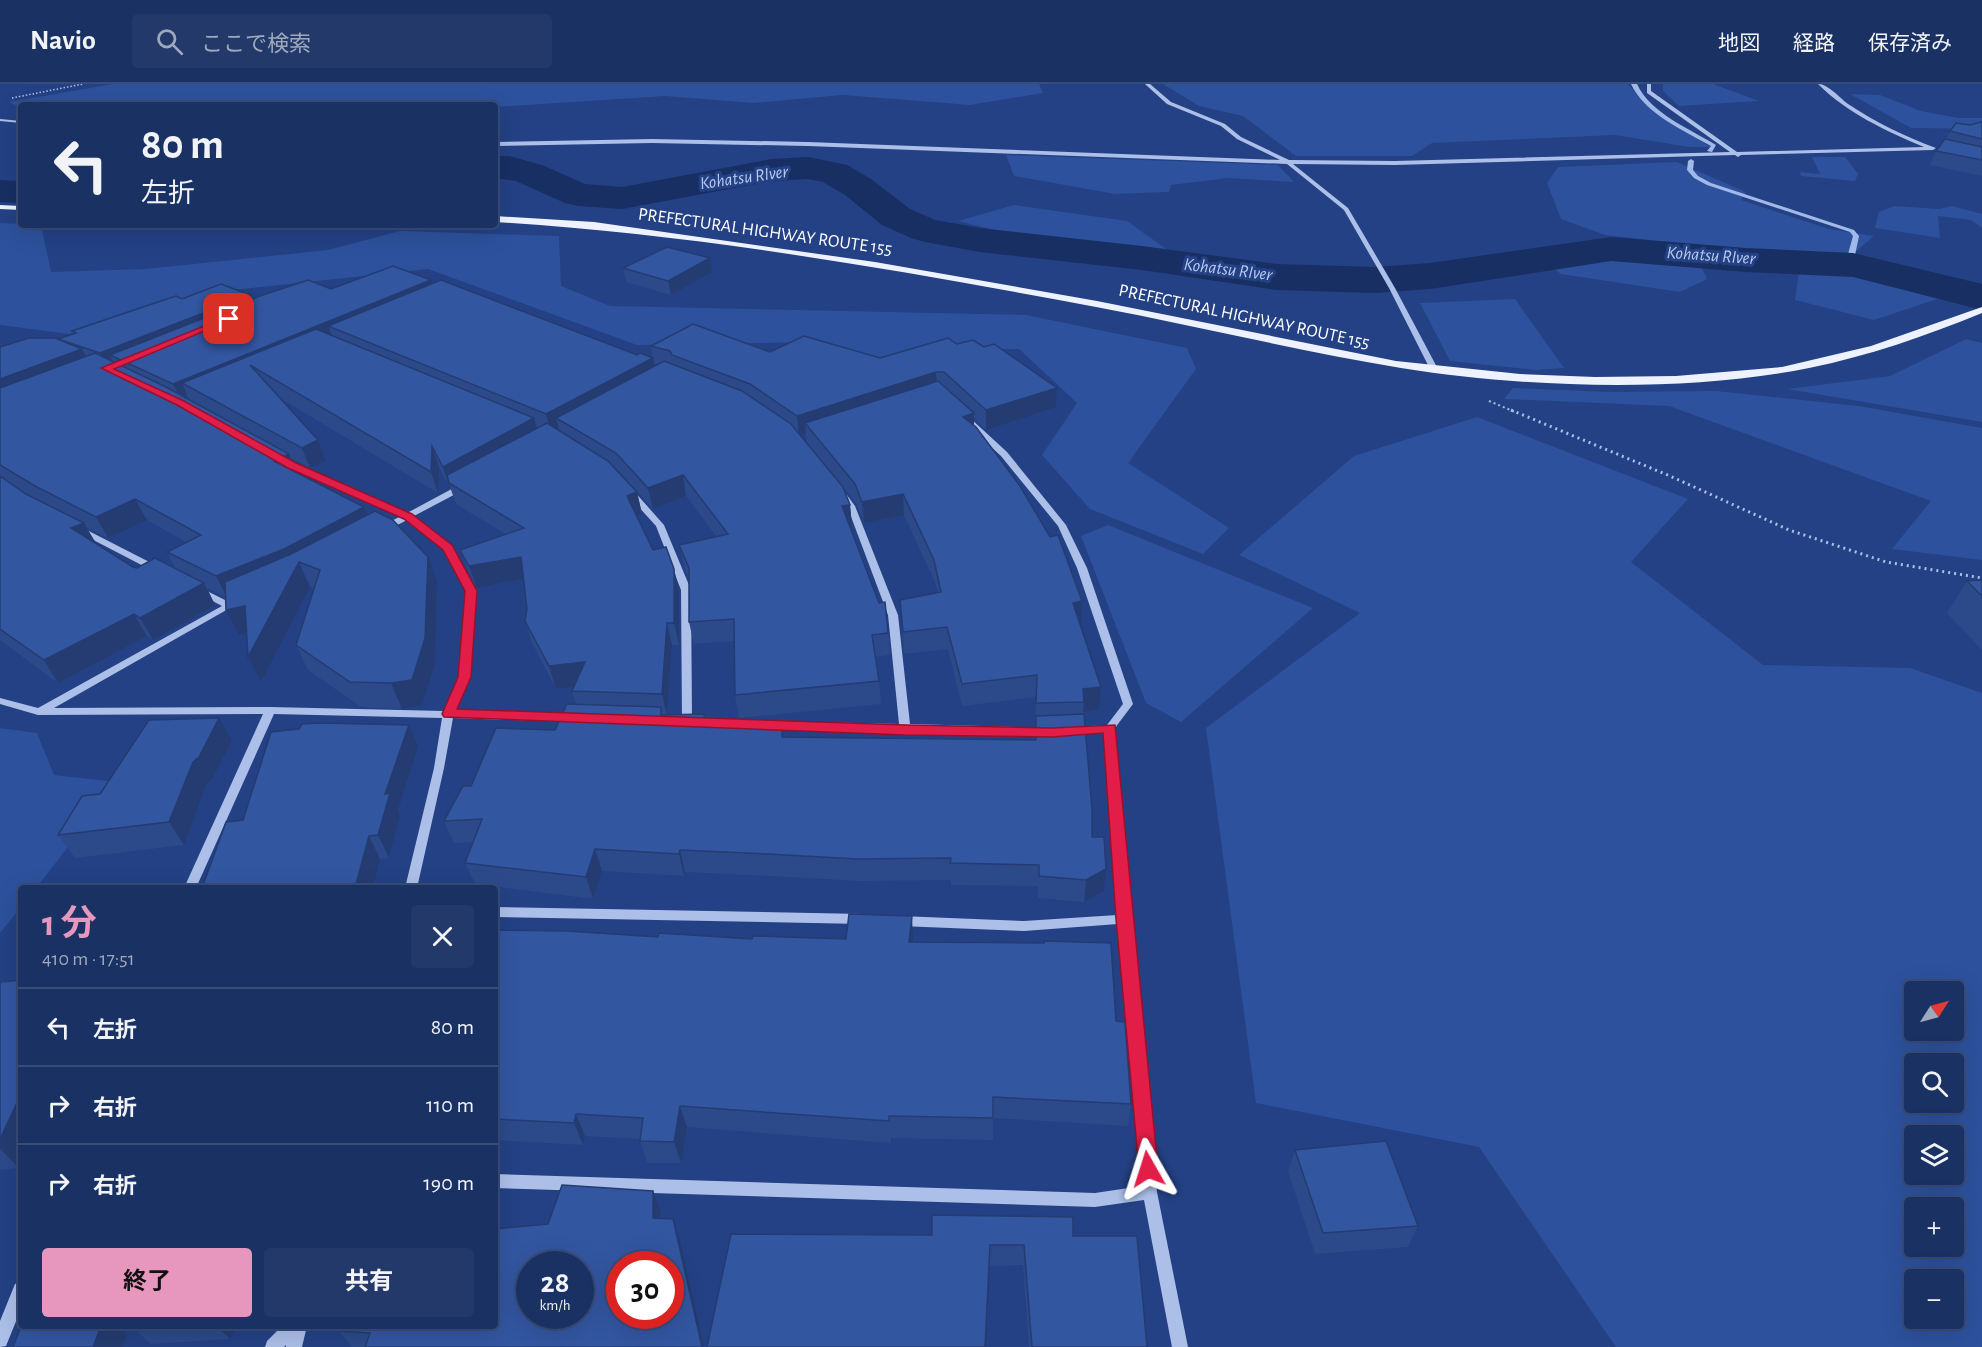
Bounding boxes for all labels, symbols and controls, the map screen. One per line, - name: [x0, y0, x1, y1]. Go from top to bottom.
- search box: [132, 14, 552, 68]
- icon: search: [153, 25, 186, 58]
- text: Navio: [30, 27, 96, 55]
- text: ここで検索: [201, 33, 311, 55]
- text: 地図: [1718, 33, 1760, 54]
- text: 経路: [1793, 33, 1835, 54]
- text: 保存済み: [1868, 33, 1952, 54]
- text: 80 m: [141, 124, 224, 166]
- icon: left: [42, 126, 120, 204]
- water label: Kohatsu RIver: [699, 163, 790, 193]
- text: 左折: [141, 180, 195, 207]
- street label: PREFECTURAL HIGHWAY ROUTE 155: [637, 205, 893, 259]
- water label: Kohatsu RIver: [1666, 244, 1757, 268]
- water label: Kohatsu RIver: [1183, 256, 1274, 284]
- street label: PREFECTURAL HIGHWAY ROUTE 155: [1117, 282, 1371, 352]
- pin: [203, 293, 254, 344]
- icon: arrive: [212, 302, 245, 335]
- button: close: [411, 905, 474, 968]
- text: 1 分: [42, 906, 96, 942]
- text: 410 m · 17:51: [42, 949, 135, 969]
- north arrow: [1904, 981, 1964, 1041]
- map controls: [1904, 981, 1964, 1329]
- icon: left: [42, 1011, 75, 1044]
- text: 80 m: [431, 1016, 474, 1038]
- text: 左折: [93, 1019, 137, 1041]
- button: search: [1904, 1053, 1964, 1113]
- icon: right: [42, 1089, 75, 1122]
- text: 110 m: [426, 1094, 474, 1116]
- text: 右折: [93, 1097, 137, 1119]
- button: layers: [1904, 1125, 1964, 1185]
- position arrow: [1116, 1137, 1180, 1201]
- icon: right: [42, 1167, 75, 1200]
- text: 190 m: [423, 1172, 474, 1194]
- text: 右折: [93, 1175, 137, 1197]
- button: +: [1904, 1197, 1964, 1257]
- button: 終了: [42, 1248, 252, 1317]
- button: 共有: [264, 1248, 474, 1317]
- speed limit sign: 30: [606, 1251, 684, 1329]
- text: 28: [541, 1268, 569, 1298]
- button: −: [1904, 1269, 1964, 1329]
- text: km/h: [540, 1298, 570, 1313]

